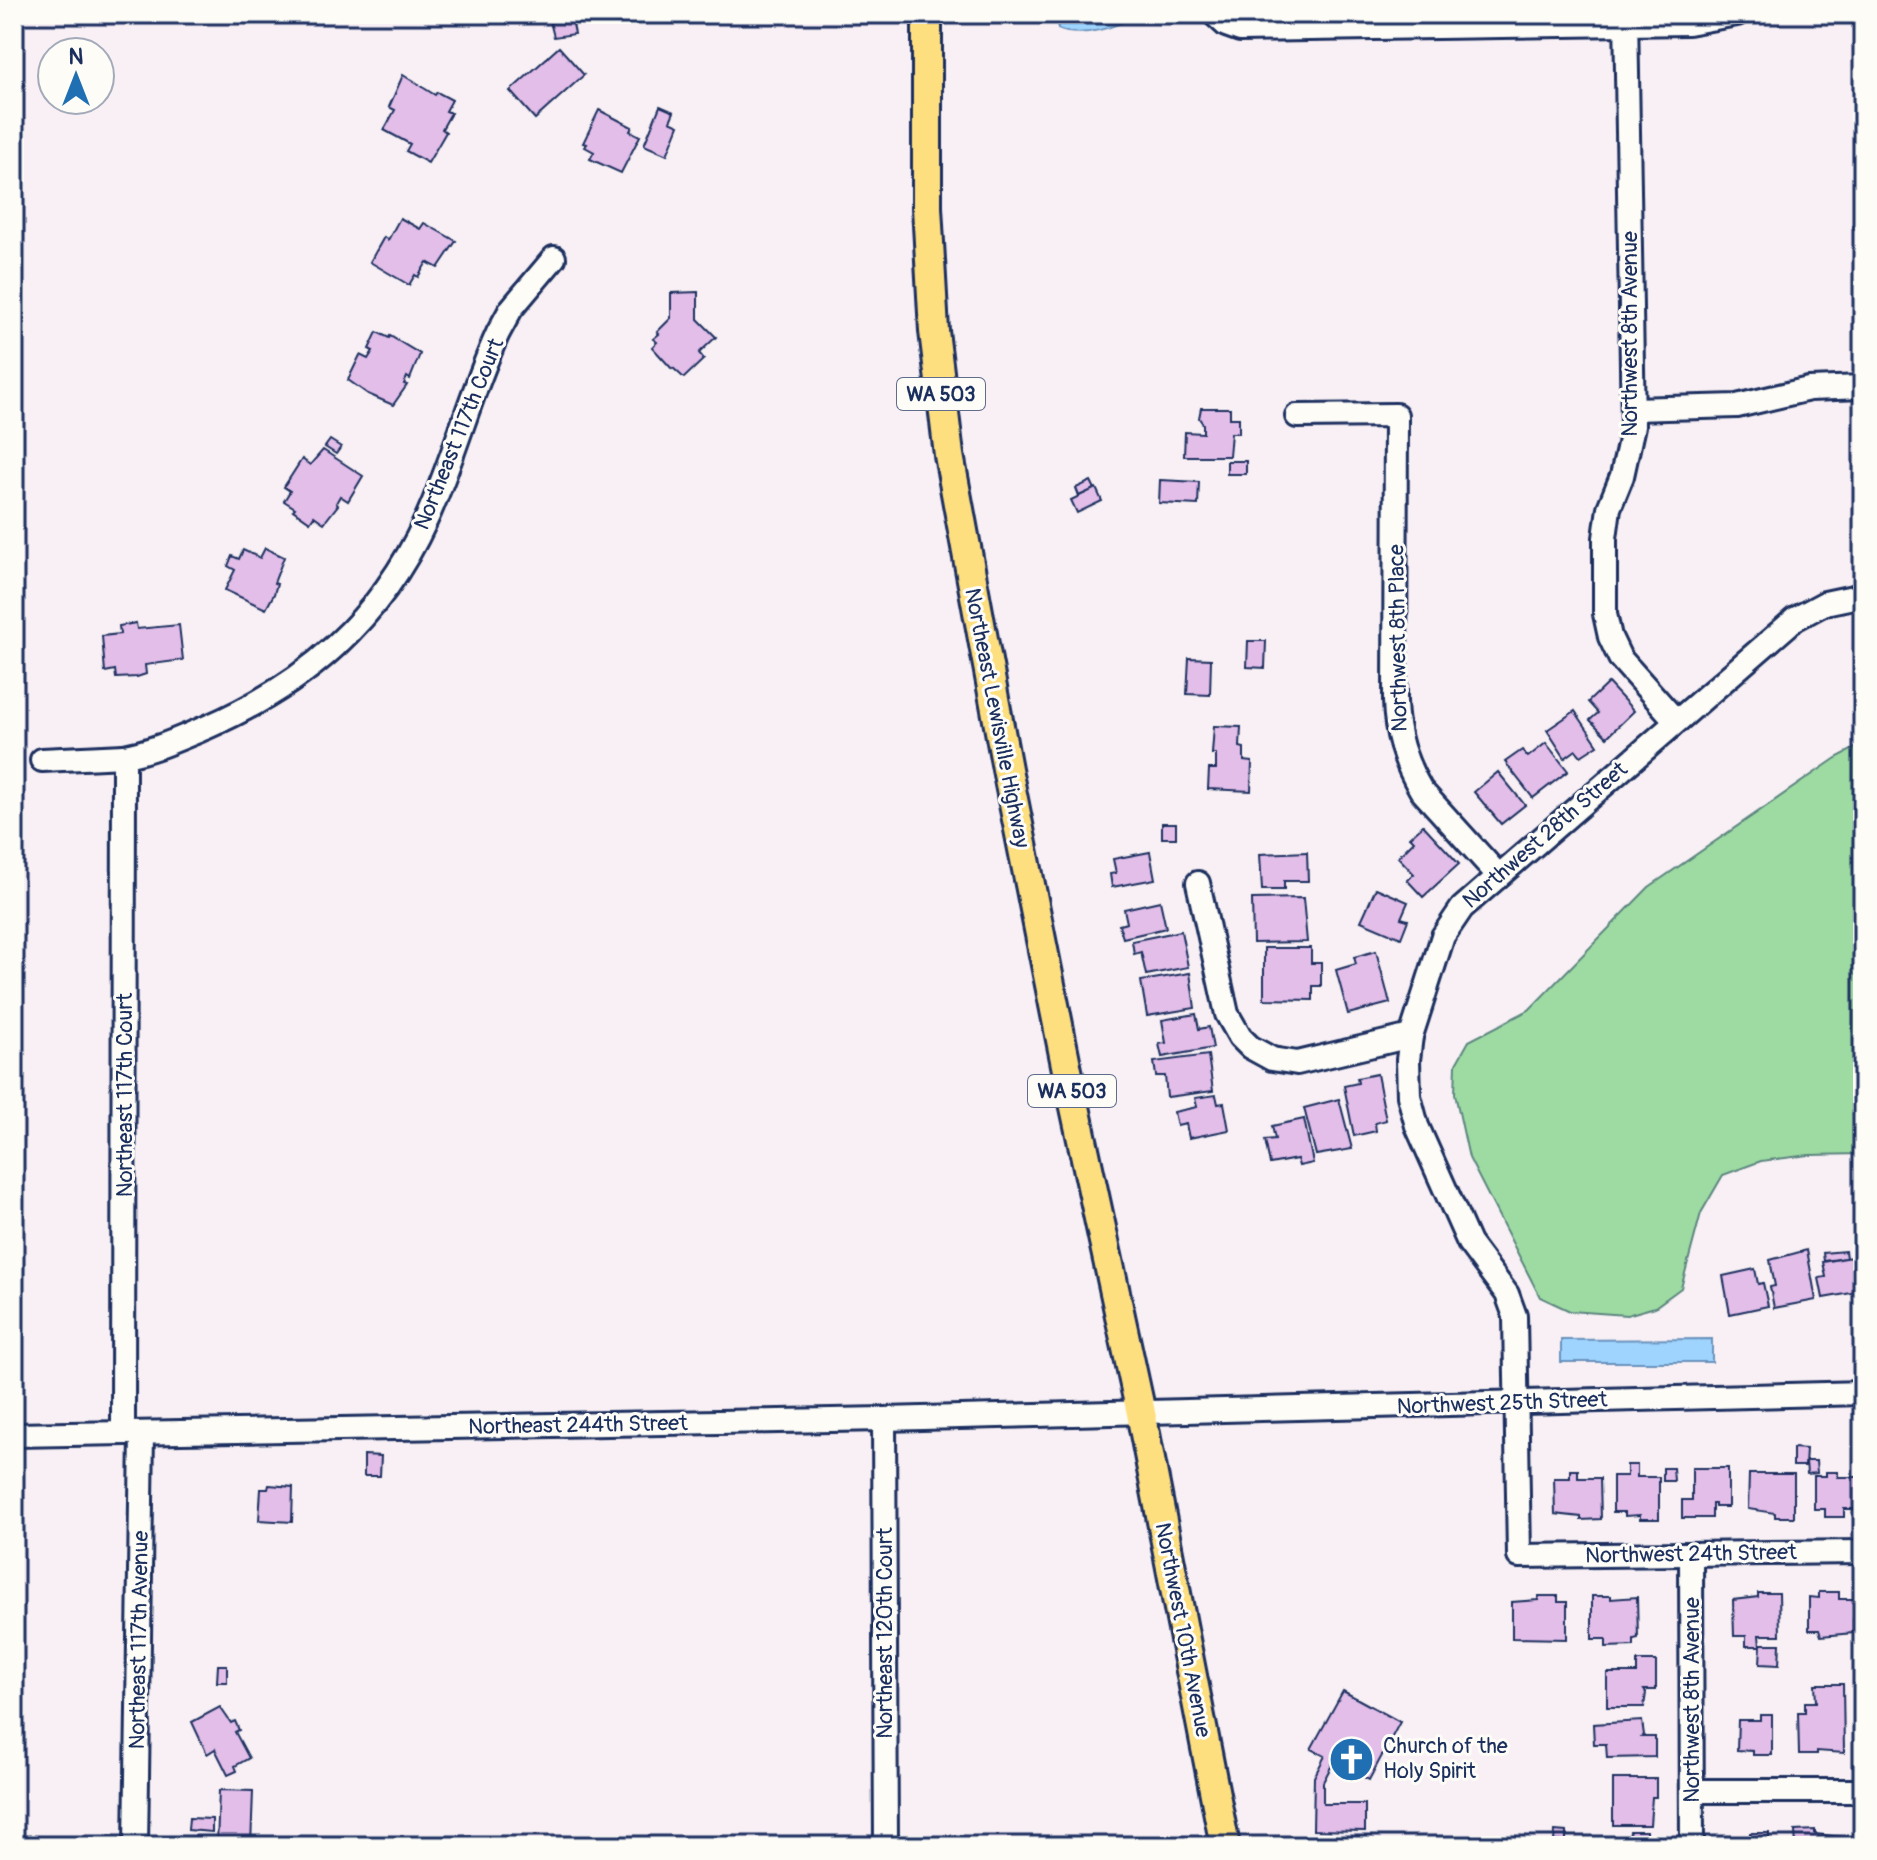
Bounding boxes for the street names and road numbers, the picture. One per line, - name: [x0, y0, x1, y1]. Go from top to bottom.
- street label: Northwest 8th Avenue: [1616, 231, 1644, 437]
- street label: Northeast 117th Court: [408, 334, 510, 534]
- road number: WA 503: [897, 378, 985, 410]
- street label: Northwest 8th Place: [1382, 544, 1414, 732]
- street label: Northeast Lewisville Highway: [958, 586, 1036, 850]
- street label: Northwest 28th Street: [1457, 755, 1633, 914]
- street label: Northeast 117th Court: [111, 993, 139, 1197]
- road number: WA 503: [1028, 1075, 1116, 1107]
- street label: Northwest 25th Street: [1396, 1385, 1608, 1421]
- street label: Northeast 244th Street: [468, 1409, 688, 1441]
- street label: Northwest 10th Avenue: [1148, 1520, 1218, 1740]
- street label: Northeast 120th Court: [871, 1527, 899, 1739]
- street label: Northeast 117th Avenue: [123, 1530, 155, 1750]
- street label: Northwest 24th Street: [1585, 1538, 1797, 1570]
- street label: Northwest 8th Avenue: [1678, 1597, 1706, 1803]

